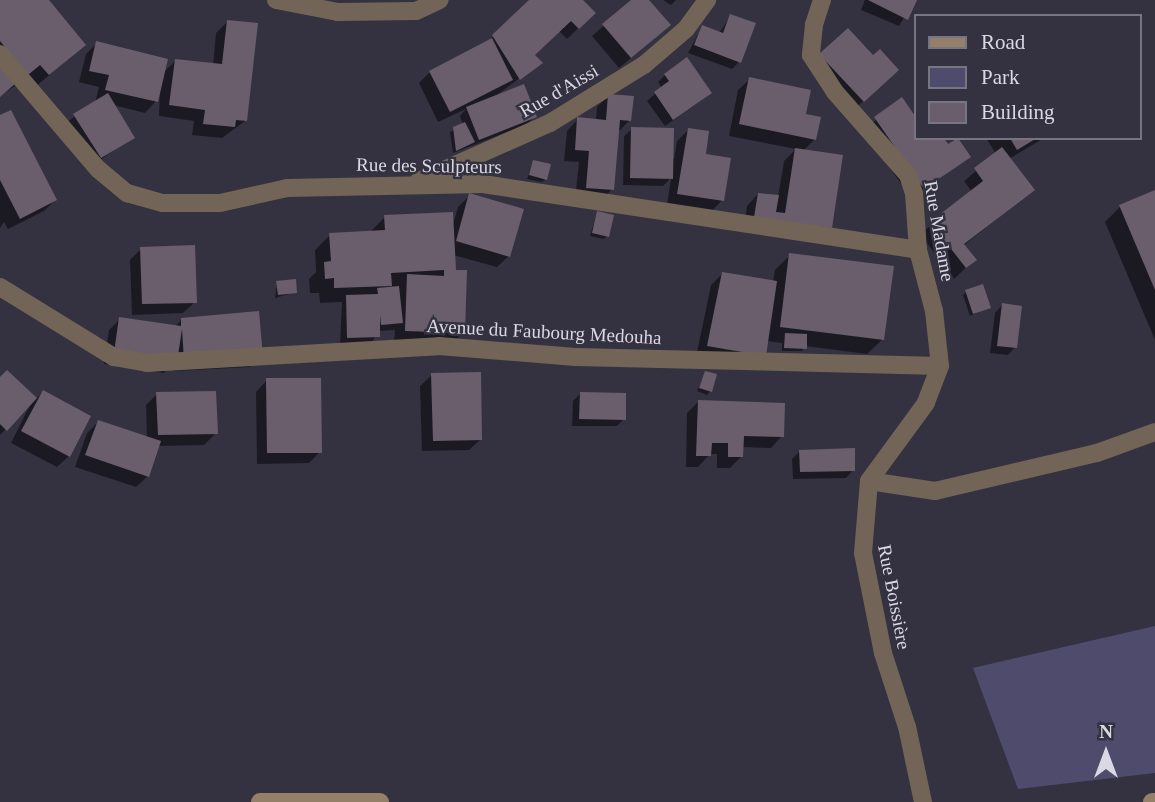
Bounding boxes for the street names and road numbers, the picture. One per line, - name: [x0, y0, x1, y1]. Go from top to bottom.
- street label: Rue d'Aissi: [515, 59, 603, 123]
- street label: Rue des Sculpteurs: [356, 153, 502, 179]
- street label: Rue Madame: [919, 179, 959, 283]
- street label: Avenue du Faubourg Medouha: [426, 314, 662, 350]
- street label: Rue Boissière: [873, 543, 915, 651]

